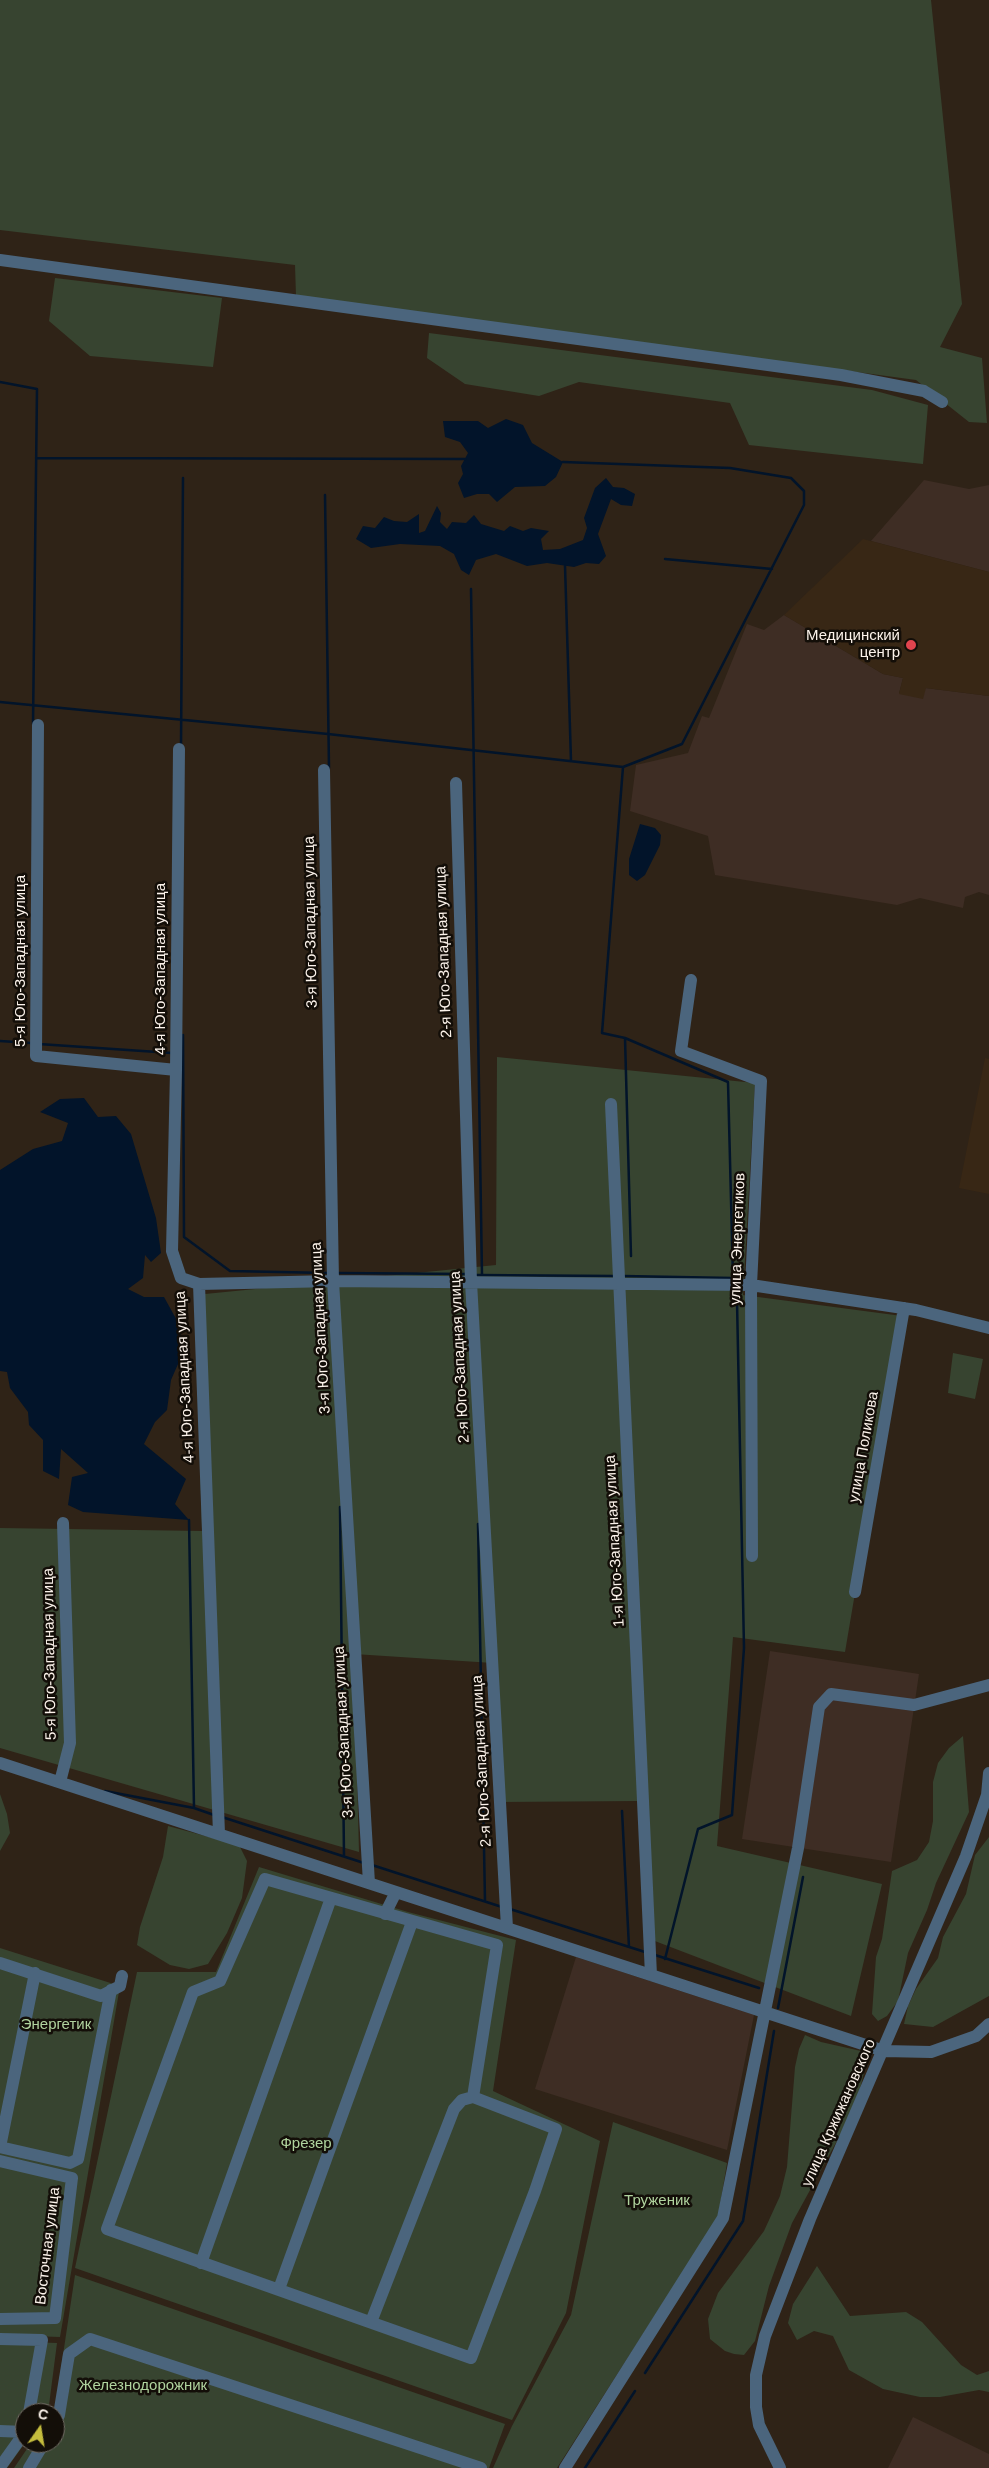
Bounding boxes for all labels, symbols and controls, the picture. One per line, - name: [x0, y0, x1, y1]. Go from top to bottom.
- place label: Медицинский центр: [806, 627, 900, 662]
- marker: Медицинский центр: [904, 638, 918, 652]
- street label: 3-я Юго-Западная улица: [301, 836, 321, 1008]
- street label: 2-я Юго-Западная улица: [432, 866, 456, 1038]
- street label: 5-я Юго-Западная улица: [12, 875, 30, 1047]
- street label: 4-я Юго-Западная улица: [152, 883, 170, 1055]
- street label: улица Энергетиков: [727, 1173, 749, 1305]
- street label: 3-я Юго-Западная улица: [308, 1242, 334, 1414]
- street label: 2-я Юго-Западная улица: [447, 1271, 473, 1443]
- street label: 4-я Юго-Западная улица: [172, 1291, 198, 1463]
- street label: улица Поликова: [845, 1390, 883, 1504]
- street label: 1-я Юго-Западная улица: [602, 1455, 628, 1627]
- street label: 5-я Юго-Западная улица: [40, 1568, 60, 1740]
- street label: 3-я Юго-Западная улица: [331, 1646, 357, 1818]
- street label: 2-я Юго-Западная улица: [469, 1675, 495, 1847]
- park label: Энергетик: [21, 2016, 91, 2034]
- street label: улица Кржижановского: [798, 2036, 880, 2190]
- park label: Фрезер: [280, 2135, 332, 2153]
- street label: Восточная улица: [32, 2186, 64, 2306]
- park label: Труженик: [624, 2192, 690, 2210]
- park label: Железнодорожник: [79, 2377, 207, 2395]
- north arrow: [15, 2403, 65, 2453]
- text: С: [36, 2405, 50, 2423]

